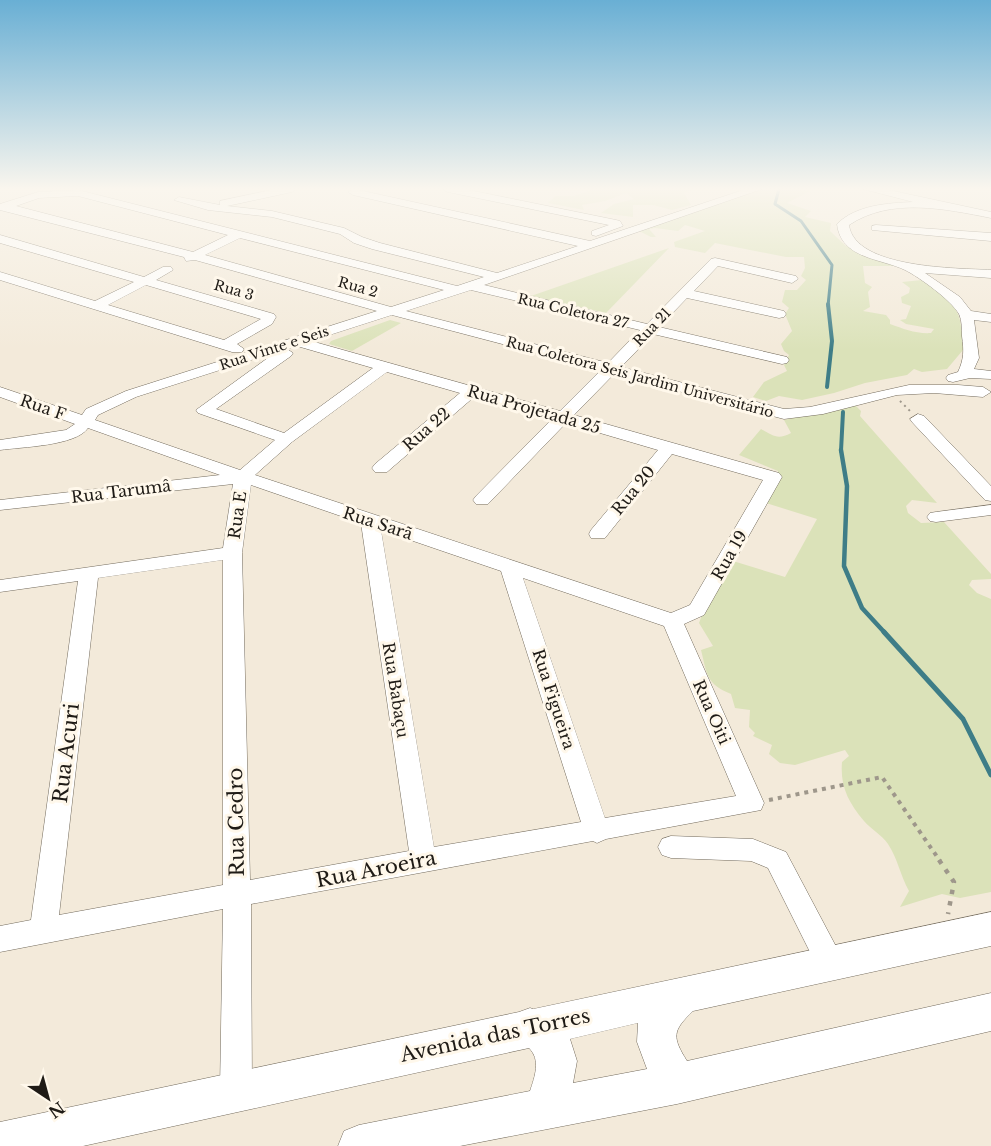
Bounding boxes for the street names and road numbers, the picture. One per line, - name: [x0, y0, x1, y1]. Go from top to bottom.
- street label: Rua 2: [336, 273, 380, 301]
- street label: Rua 3: [212, 276, 256, 304]
- street label: Rua Coletora 27: [516, 289, 631, 333]
- street label: Rua 21: [629, 304, 675, 350]
- street label: Rua Vinte e Seis: [217, 322, 331, 374]
- street label: Rua Coletora Seis Jardim Universitário: [504, 333, 776, 421]
- street label: Rua Projetada 25: [465, 380, 603, 438]
- street label: Rua F: [17, 390, 69, 424]
- street label: Rua 22: [398, 403, 454, 455]
- street label: Rua 20: [607, 461, 659, 519]
- street label: Rua Tarumâ: [70, 475, 172, 507]
- street label: Rua E: [224, 490, 250, 540]
- street label: Rua Sarã: [341, 502, 416, 544]
- street label: Rua 19: [707, 527, 751, 583]
- street label: Rua Babaçu: [379, 641, 413, 739]
- street label: Rua Figueira: [528, 646, 580, 752]
- street label: Rua Oiti: [689, 677, 735, 748]
- street label: Rua Acuri: [48, 701, 84, 804]
- street label: Rua Cedro: [223, 767, 249, 877]
- street label: Rua Aroeira: [314, 845, 439, 892]
- street label: Avenida das Torres: [397, 1003, 592, 1067]

